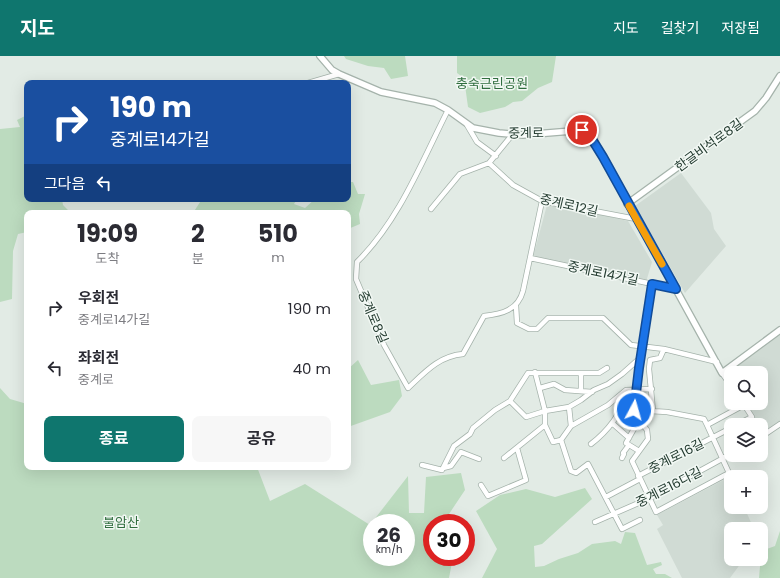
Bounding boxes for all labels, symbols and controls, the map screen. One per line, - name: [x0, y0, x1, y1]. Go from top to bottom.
- text: 지도: [20, 15, 55, 42]
- text: 지도: [613, 18, 639, 38]
- text: 길찾기: [661, 18, 699, 38]
- text: 저장됨: [721, 18, 760, 38]
- park label: 충숙근린공원: [456, 74, 528, 93]
- text: 190 m: [110, 88, 192, 127]
- icon: right: [44, 96, 96, 148]
- pin: [565, 113, 599, 147]
- street label: 한글비석로8길: [671, 114, 747, 176]
- icon: arrive: [571, 119, 593, 141]
- street label: 중계로: [508, 123, 544, 143]
- text: 중계로14가길: [110, 127, 210, 152]
- icon: left: [93, 172, 115, 194]
- text: 그다음: [44, 173, 85, 194]
- street label: 중계로12길: [538, 189, 600, 221]
- text: 19:09: [77, 217, 138, 250]
- text: 2: [191, 217, 205, 250]
- text: 510: [258, 217, 298, 250]
- text: m: [271, 248, 285, 267]
- text: 도착: [96, 249, 119, 268]
- text: 분: [192, 249, 204, 268]
- street label: 중계로14가길: [566, 256, 640, 290]
- text: 우회전: [78, 287, 119, 308]
- street label: 중계로8길: [353, 287, 393, 347]
- icon: right: [44, 297, 66, 319]
- text: 190 m: [288, 298, 331, 319]
- text: 중계로14가길: [78, 310, 150, 329]
- text: 좌회전: [78, 347, 119, 368]
- icon: left: [44, 357, 66, 379]
- text: 40 m: [293, 358, 331, 379]
- map controls: [724, 366, 768, 566]
- button: search: [724, 366, 768, 410]
- text: 중계로: [78, 370, 114, 389]
- position arrow: [613, 389, 655, 431]
- button: 종료: [44, 416, 184, 462]
- button: 공유: [192, 416, 331, 462]
- button: layers: [724, 418, 768, 462]
- street label: 중계로16길: [645, 434, 707, 478]
- street label: 중계로16다길: [633, 462, 705, 512]
- button: +: [724, 470, 768, 514]
- park label: 불암산: [103, 513, 139, 532]
- speed limit sign: 30: [423, 514, 475, 566]
- text: 26: [377, 521, 401, 549]
- button: −: [724, 522, 768, 566]
- text: km/h: [376, 542, 402, 557]

